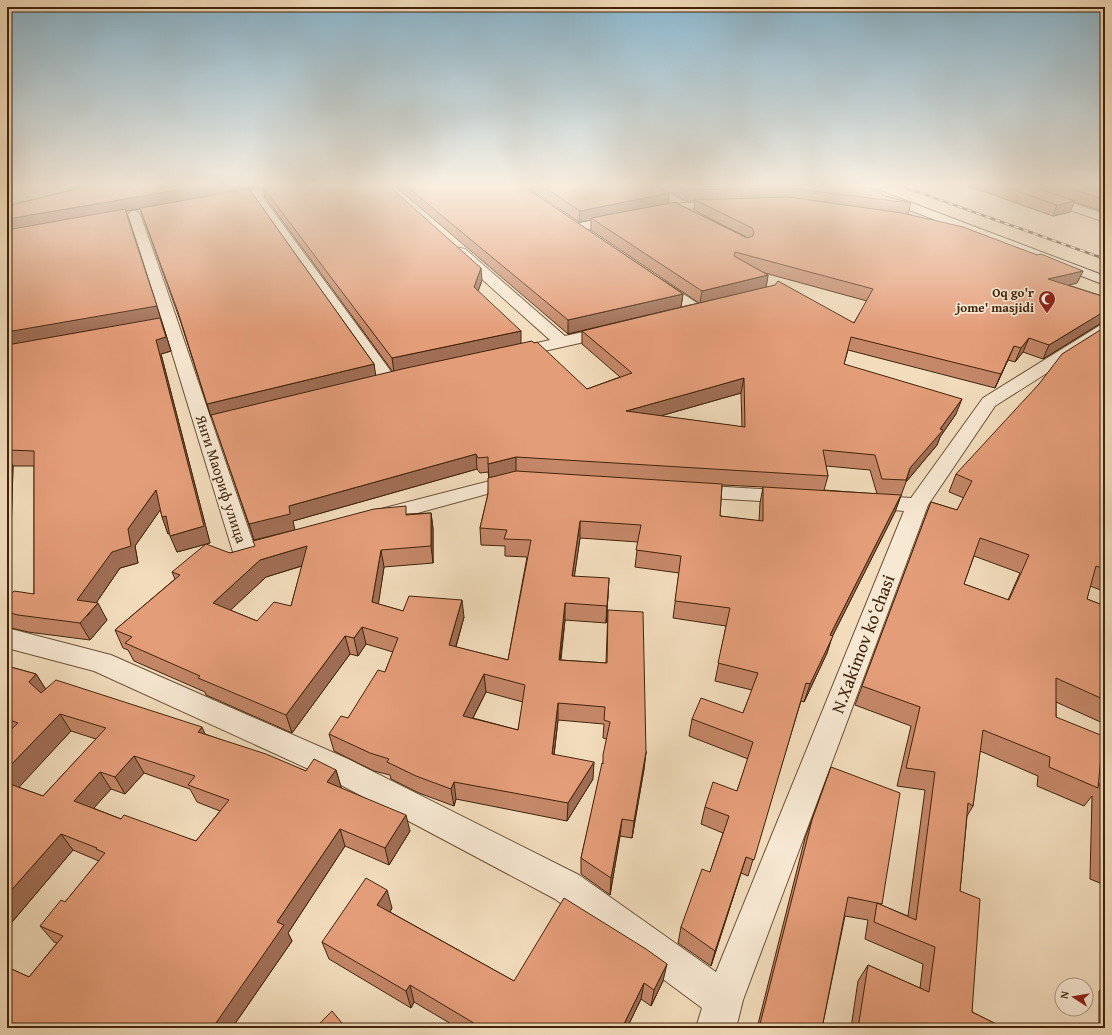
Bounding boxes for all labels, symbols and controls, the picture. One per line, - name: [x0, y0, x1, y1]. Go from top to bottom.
- place label: Oq go'r jome' masjidi: [954, 283, 1034, 317]
- mosque icon: Oq go'r jome' masjidi: [1037, 289, 1057, 314]
- street label: Янги Маориф улица: [191, 411, 252, 546]
- street label: N.Xakimov koʻchasi: [824, 570, 901, 717]
- north arrow: [1054, 977, 1094, 1017]
- text: N: [1056, 989, 1073, 1000]

